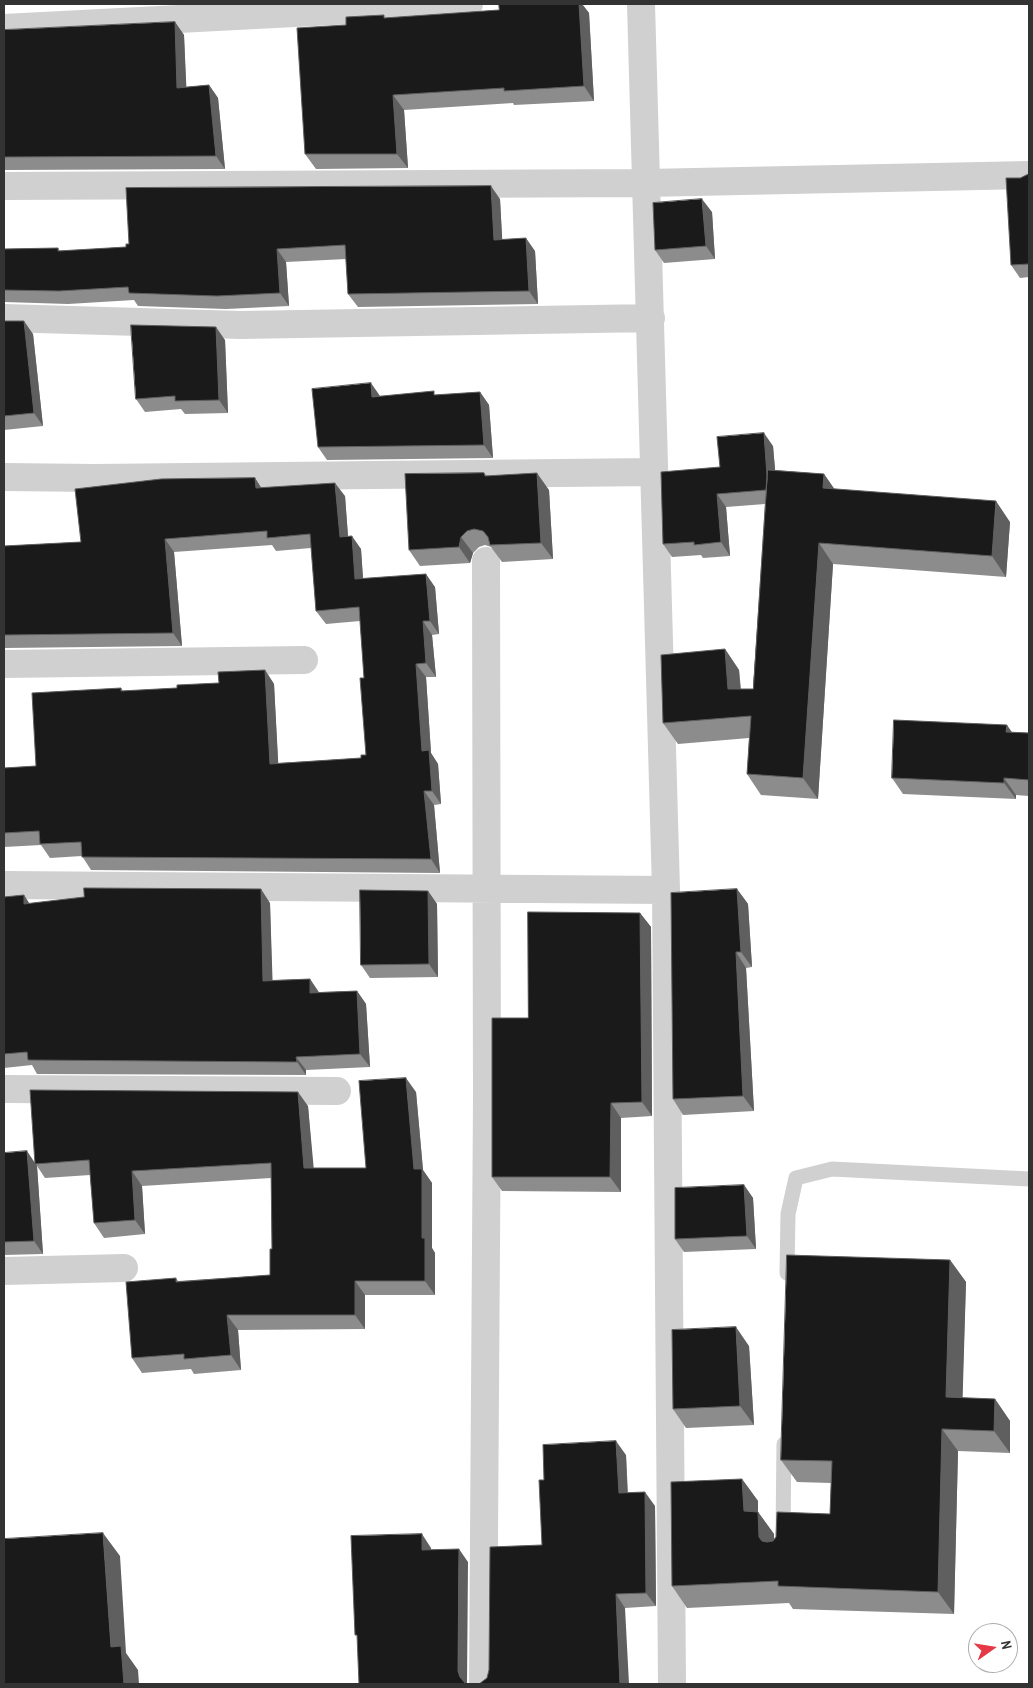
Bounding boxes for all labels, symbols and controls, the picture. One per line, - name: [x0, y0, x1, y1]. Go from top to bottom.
- north arrow: [968, 1623, 1018, 1673]
- text: N: [997, 1639, 1016, 1651]

